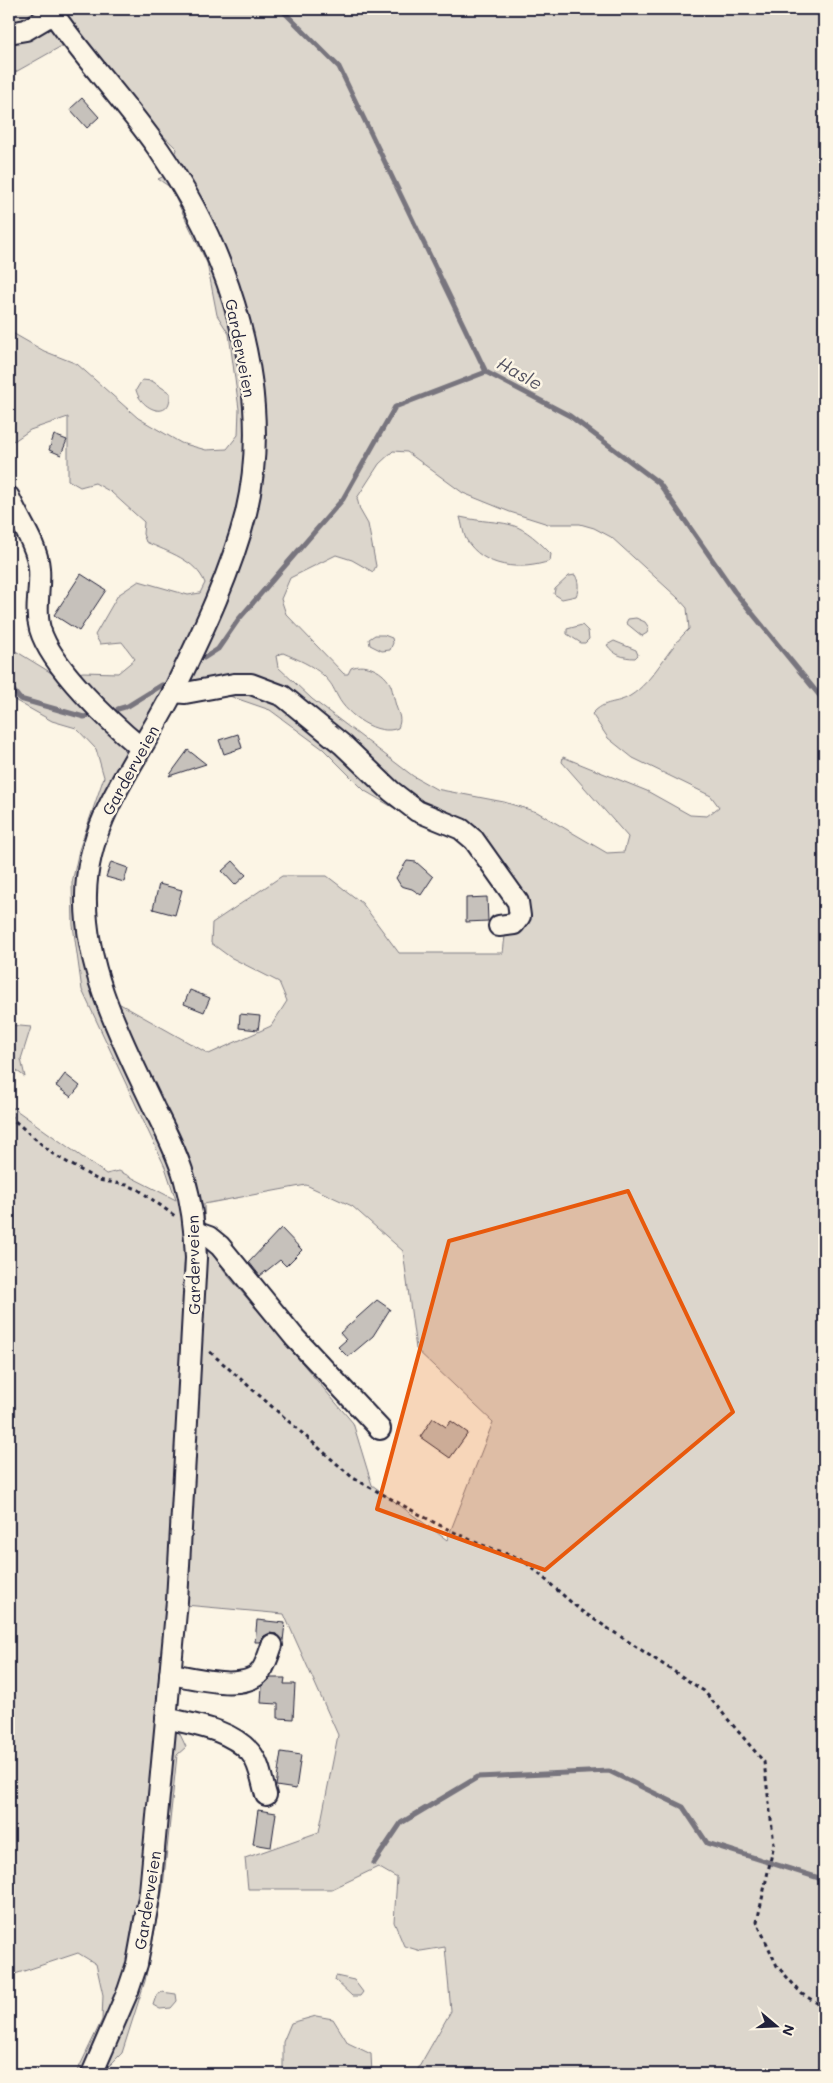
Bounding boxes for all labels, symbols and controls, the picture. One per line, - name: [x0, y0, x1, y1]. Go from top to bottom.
- street label: Garderveien: [221, 297, 261, 399]
- water label: Hasle: [493, 351, 547, 395]
- street label: Garderveien: [97, 721, 163, 819]
- street label: Garderveien: [182, 1215, 204, 1315]
- street label: Garderveien: [129, 1849, 165, 1951]
- north arrow: [750, 2000, 800, 2050]
- text: N: [778, 2022, 799, 2039]

